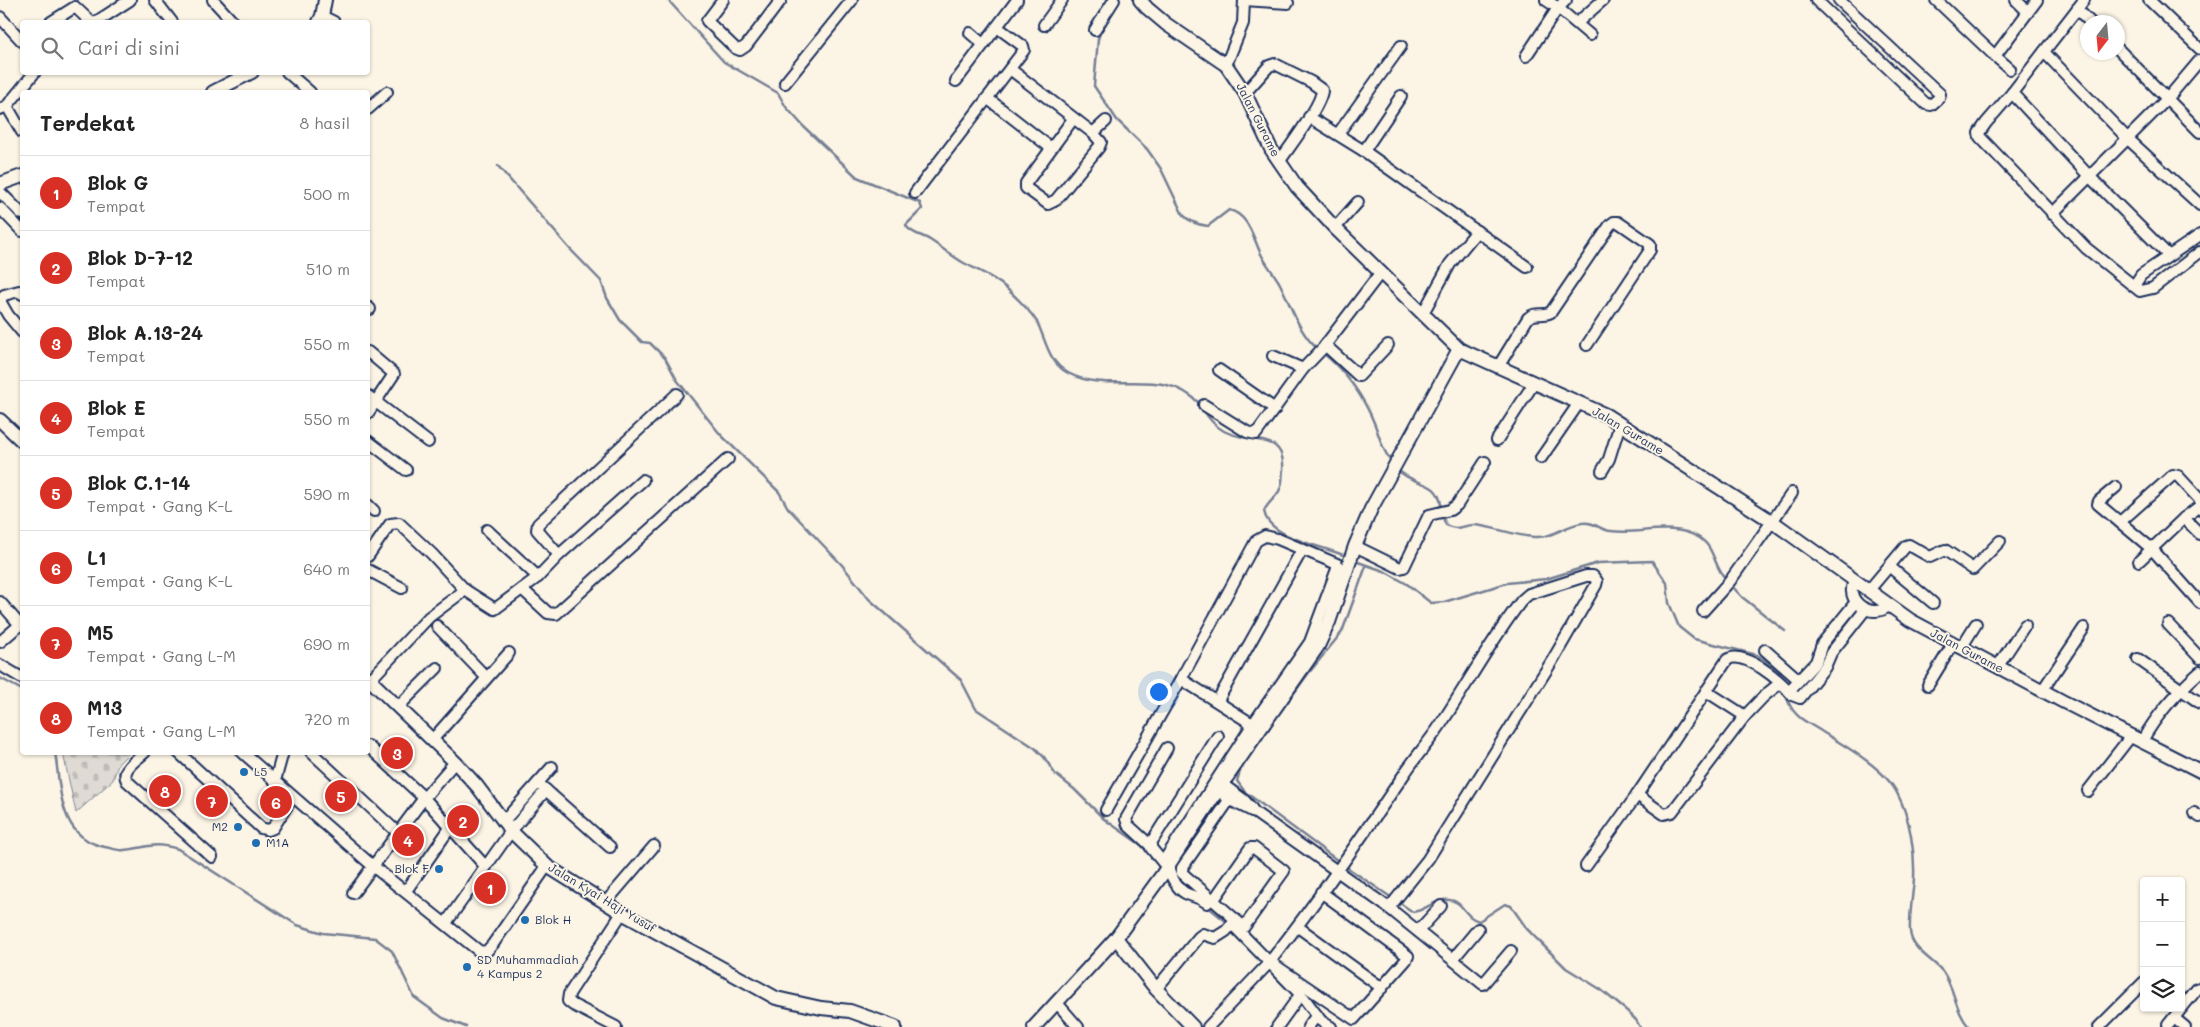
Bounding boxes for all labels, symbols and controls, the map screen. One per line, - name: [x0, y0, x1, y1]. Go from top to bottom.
- north arrow: [2080, 15, 2125, 60]
- search box: [20, 20, 370, 75]
- icon: search: [38, 34, 66, 62]
- text: Cari di sini: [78, 35, 180, 60]
- street label: Jalan Gurame: [1233, 80, 1284, 159]
- text: Terdekat: [40, 109, 135, 136]
- text: 8 hasil: [300, 112, 350, 133]
- text: Blok G: [87, 170, 148, 195]
- text: 1: [52, 183, 60, 204]
- text: 500 m: [303, 183, 350, 204]
- text: Tempat: [87, 195, 145, 216]
- text: Blok D-7-12: [87, 245, 193, 270]
- text: 2: [52, 258, 60, 279]
- text: 510 m: [306, 258, 350, 279]
- text: Tempat: [87, 270, 145, 291]
- text: Blok A.13-24: [87, 320, 203, 345]
- text: 3: [51, 333, 61, 354]
- text: 550 m: [304, 333, 350, 354]
- text: Tempat: [87, 345, 145, 366]
- text: Blok E: [87, 395, 146, 420]
- street label: Jalan Gurame: [1590, 402, 1667, 458]
- text: 4: [51, 408, 61, 429]
- text: 550 m: [304, 408, 350, 429]
- text: Tempat: [87, 420, 145, 441]
- text: Blok C.1-14: [87, 470, 190, 495]
- text: 5: [51, 483, 61, 504]
- text: 590 m: [303, 483, 350, 504]
- text: Tempat · Gang K-L: [87, 495, 233, 516]
- text: L1: [87, 545, 106, 570]
- text: 6: [51, 558, 61, 579]
- text: 640 m: [303, 558, 350, 579]
- text: Tempat · Gang K-L: [87, 570, 233, 591]
- text: M5: [87, 620, 113, 645]
- street label: Jalan Gurame: [1928, 624, 2007, 676]
- text: 7: [52, 633, 60, 654]
- text: 690 m: [303, 633, 350, 654]
- text: Tempat · Gang L-M: [87, 645, 236, 666]
- your location: [1146, 679, 1172, 705]
- text: M13: [87, 695, 122, 720]
- text: 8: [51, 708, 61, 729]
- text: 720 m: [304, 708, 350, 729]
- text: Tempat · Gang L-M: [87, 720, 236, 741]
- pin: 3: [381, 734, 413, 772]
- place label: L5: [254, 763, 267, 779]
- marker: L5: [238, 766, 250, 778]
- pin: 8: [149, 772, 181, 810]
- pin: 5: [325, 777, 357, 815]
- pin: 7: [196, 782, 228, 820]
- pin: 6: [260, 783, 292, 821]
- pin: 2: [447, 802, 479, 840]
- place label: M2: [212, 818, 228, 834]
- marker: M2: [232, 821, 244, 833]
- pin: 4: [392, 821, 424, 859]
- place label: M1A: [266, 834, 289, 850]
- marker: M1A: [250, 837, 262, 849]
- street label: Jalan Kyai Haji Yusuf: [546, 859, 659, 936]
- place label: Blok F: [394, 860, 429, 876]
- marker: Blok F: [433, 863, 445, 875]
- pin: 1: [474, 869, 506, 907]
- map controls: [2140, 877, 2185, 1012]
- button: +: [2140, 877, 2185, 922]
- place label: Blok H: [535, 911, 571, 927]
- marker: Blok H: [519, 914, 531, 926]
- button: −: [2140, 922, 2185, 967]
- place label: SD Muhammadiah 4 Kampus 2: [477, 951, 579, 981]
- marker: SD Muhammadiah 4 Kampus 2: [461, 961, 473, 973]
- button: layers: [2140, 967, 2185, 1012]

